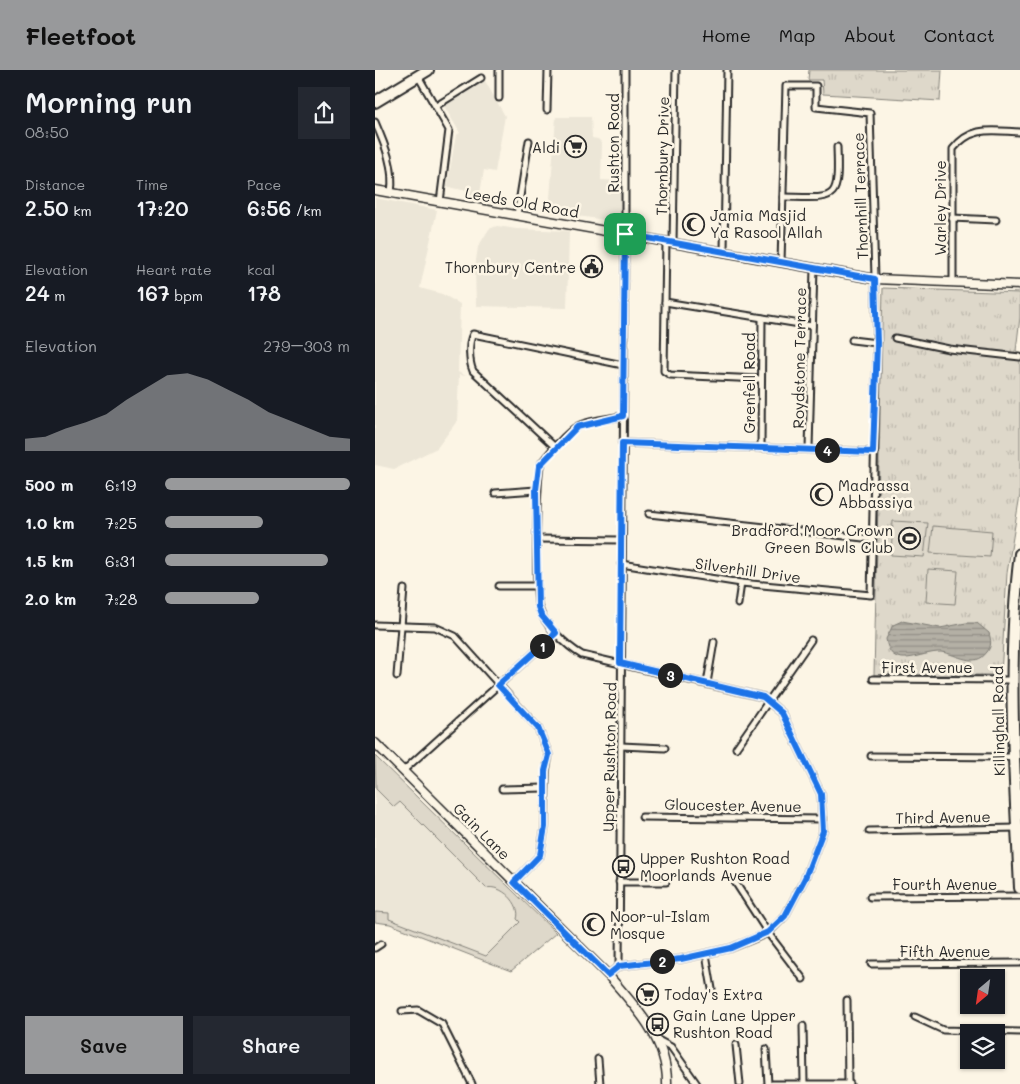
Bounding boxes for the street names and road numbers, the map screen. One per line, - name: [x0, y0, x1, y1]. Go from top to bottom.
- street label: Rushton Road: [603, 93, 623, 193]
- street label: Thornbury Drive: [651, 96, 673, 216]
- street label: Thornhill Terrace: [848, 132, 872, 260]
- street label: Warley Drive: [930, 160, 950, 256]
- street label: Leeds Old Road: [463, 182, 581, 222]
- street label: Roydstone Terrace: [788, 287, 810, 429]
- street label: Grenfell Road: [739, 332, 759, 434]
- street label: Silverhill Drive: [694, 553, 802, 587]
- street label: First Avenue: [881, 657, 973, 677]
- street label: Killinghall Road: [987, 666, 1009, 776]
- street label: Upper Rushton Road: [598, 682, 620, 832]
- street label: Gloucester Avenue: [664, 794, 802, 816]
- street label: Gain Lane: [449, 798, 515, 864]
- street label: Third Avenue: [895, 806, 991, 828]
- street label: Fourth Avenue: [893, 874, 997, 894]
- street label: Fifth Avenue: [900, 941, 990, 961]

